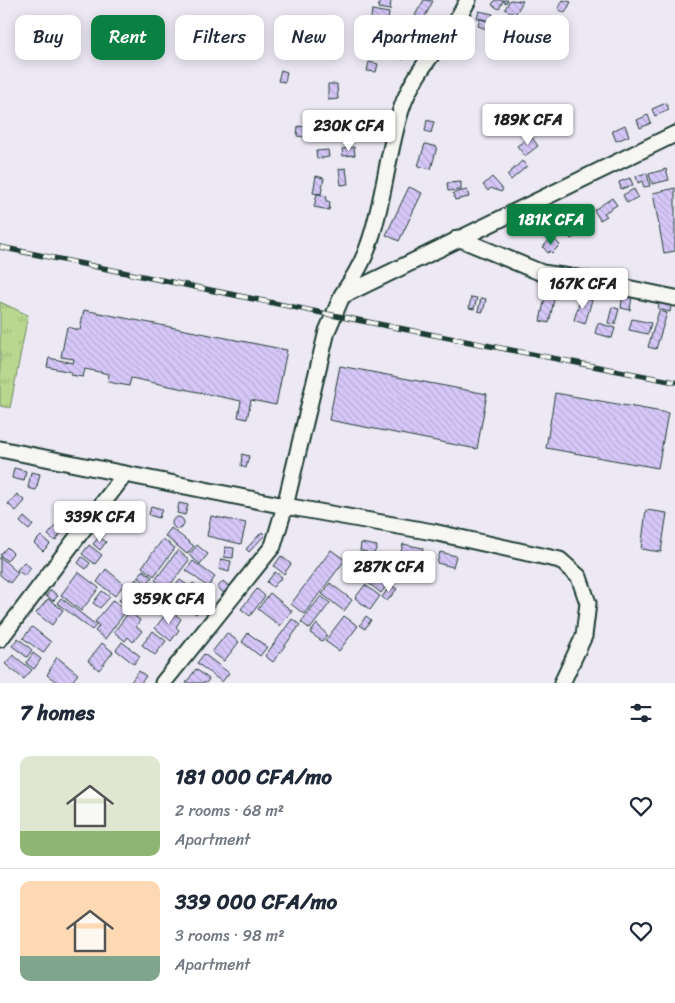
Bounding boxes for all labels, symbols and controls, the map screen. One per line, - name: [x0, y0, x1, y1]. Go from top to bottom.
- chip: Buy: [15, 15, 81, 60]
- chip: Rent: [91, 15, 165, 60]
- chip: Filters: [175, 15, 264, 60]
- chip: New: [274, 15, 344, 60]
- chip: Apartment: [354, 15, 475, 60]
- chip: House: [485, 15, 569, 60]
- pin: 189K CFA: [476, 104, 580, 146]
- text: 189K CFA: [493, 105, 563, 134]
- pin: 230K CFA: [297, 110, 401, 152]
- text: 230K CFA: [313, 111, 385, 140]
- pin: 181K CFA: [499, 204, 603, 246]
- text: 181K CFA: [518, 205, 584, 234]
- pin: 167K CFA: [531, 268, 635, 310]
- text: 167K CFA: [549, 269, 617, 298]
- pin: 339K CFA: [48, 500, 152, 543]
- text: 339K CFA: [65, 502, 135, 531]
- pin: 287K CFA: [337, 550, 441, 593]
- text: 287K CFA: [353, 552, 425, 581]
- pin: 359K CFA: [117, 582, 221, 625]
- text: 359K CFA: [133, 584, 205, 613]
- text: 7 homes: [20, 694, 95, 732]
- icon: filters: [627, 699, 655, 727]
- text: 181 000 CFA/mo: [175, 758, 332, 796]
- icon: home: [60, 776, 120, 836]
- icon: heart: [627, 792, 655, 820]
- text: 2 rooms · 68 m²: [175, 796, 284, 825]
- text: Apartment: [175, 825, 251, 854]
- text: 339 000 CFA/mo: [175, 883, 337, 921]
- icon: home: [60, 901, 120, 961]
- icon: heart: [627, 917, 655, 945]
- text: 3 rooms · 98 m²: [175, 921, 284, 950]
- text: Apartment: [175, 950, 251, 979]

